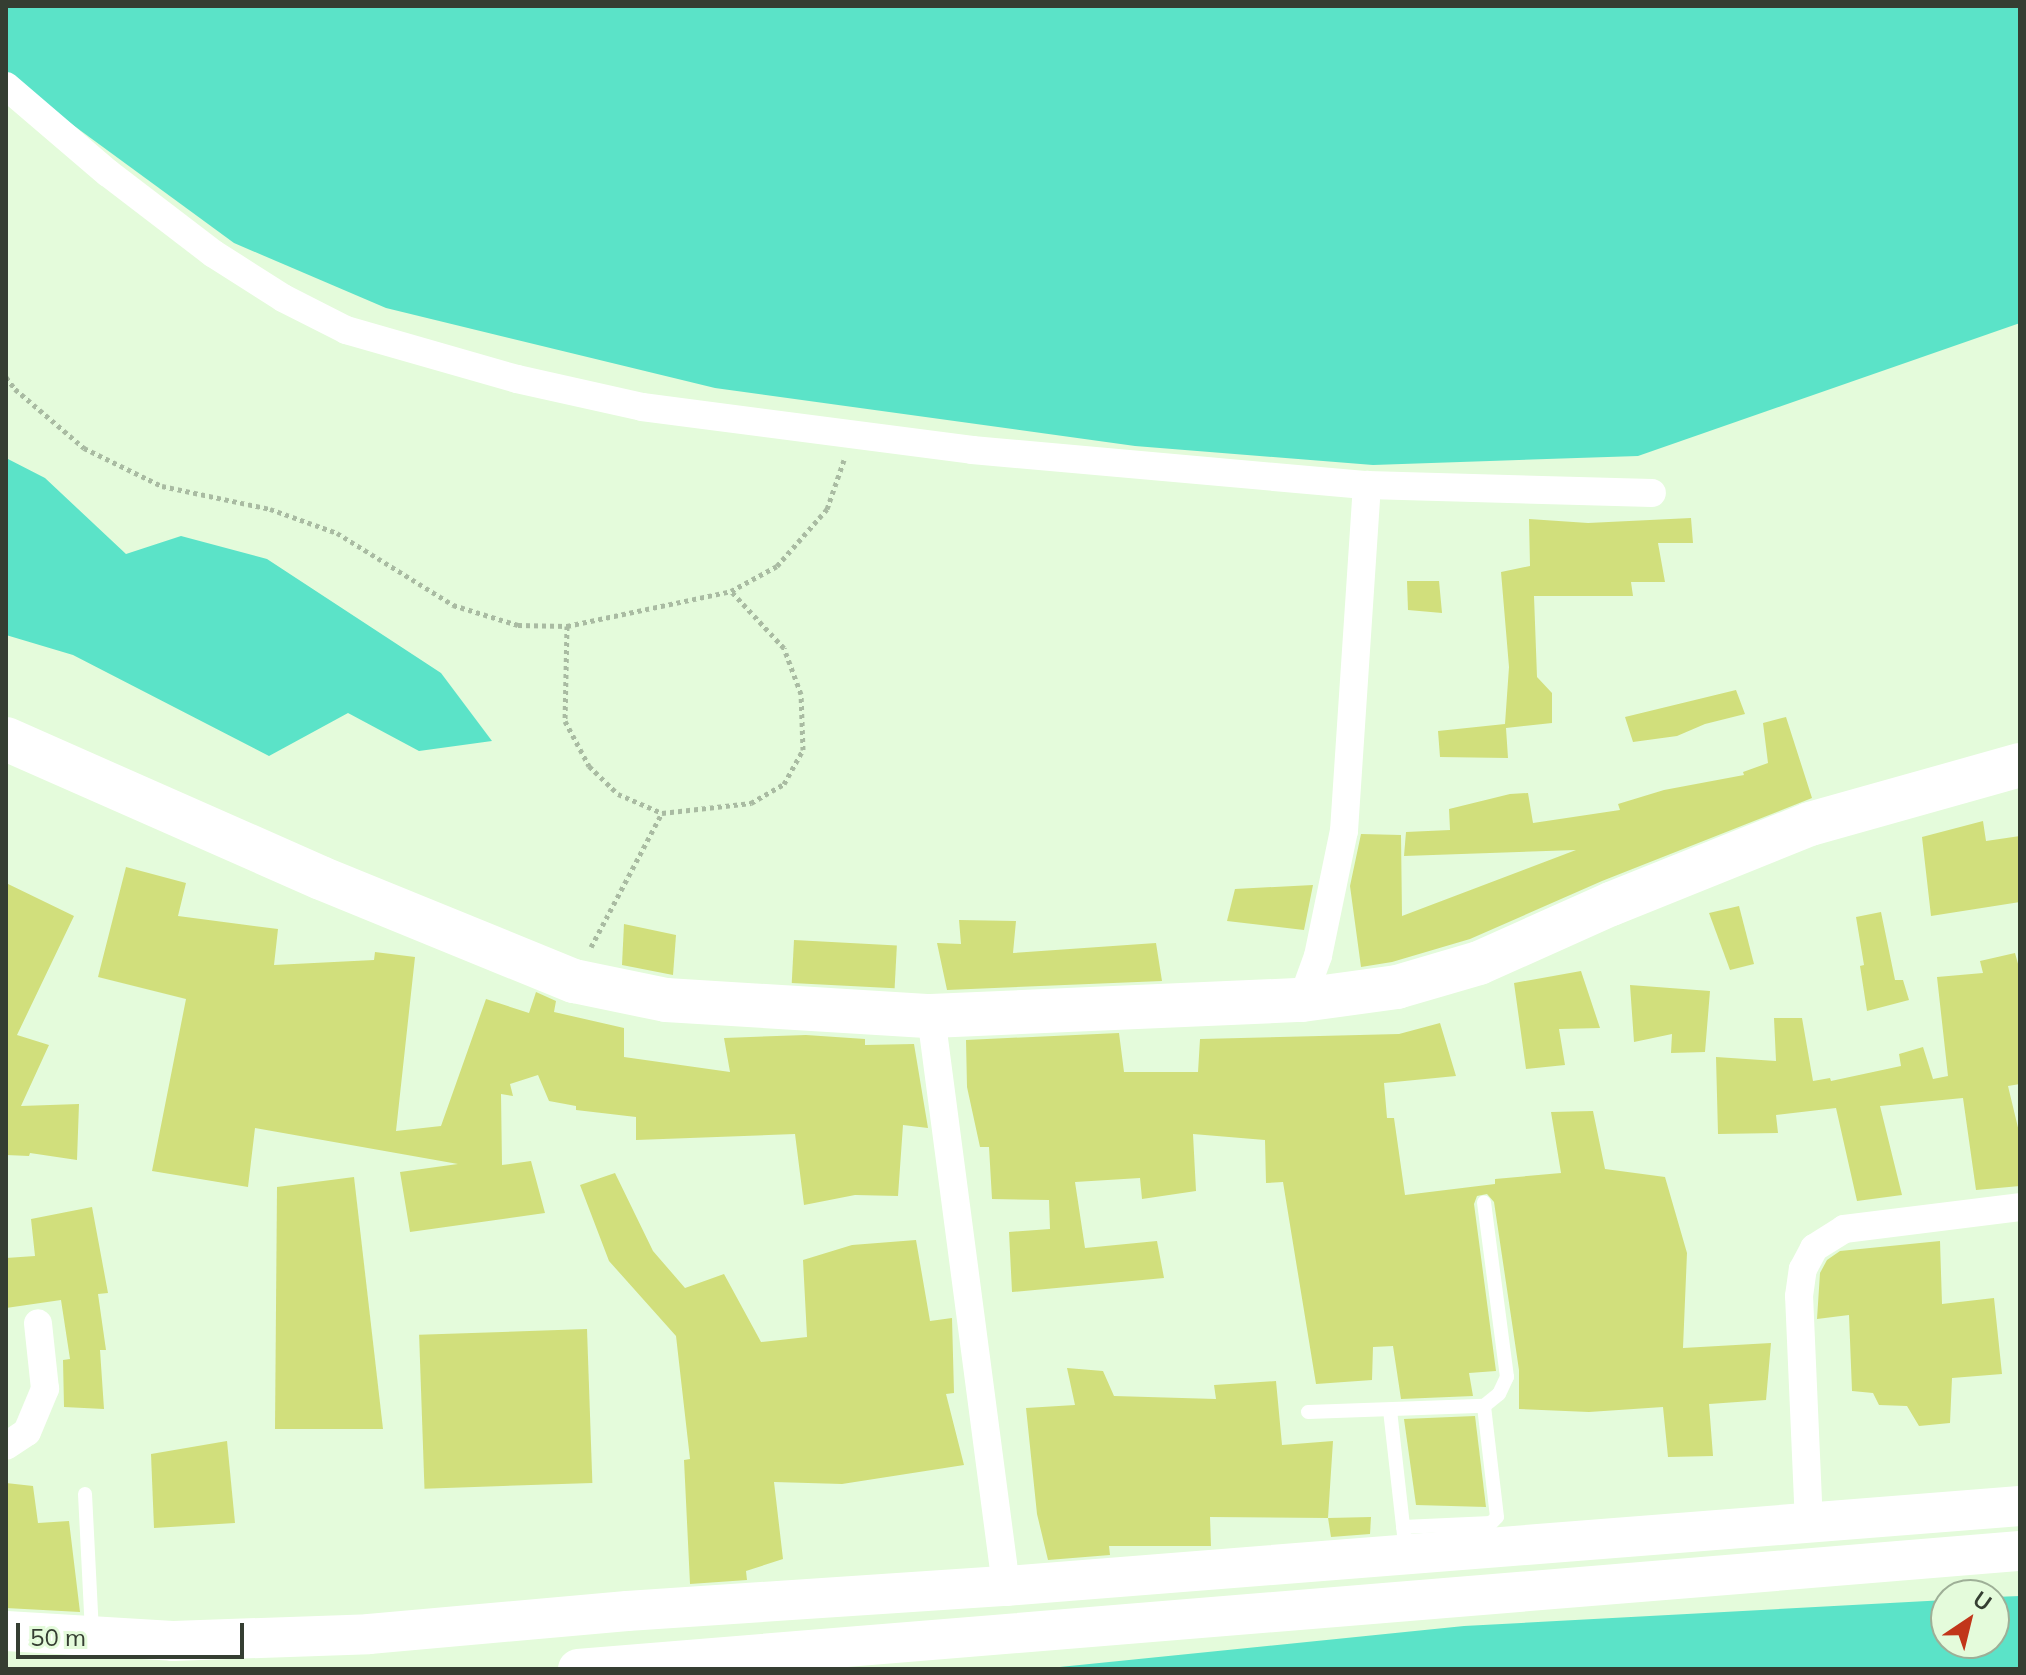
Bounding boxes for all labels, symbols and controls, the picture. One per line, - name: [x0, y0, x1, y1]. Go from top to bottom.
- north arrow: [1930, 1579, 2010, 1659]
- text: U: [1968, 1585, 1997, 1617]
- scale bar: [20, 1607, 248, 1657]
- text: 50 m: [30, 1622, 86, 1652]

